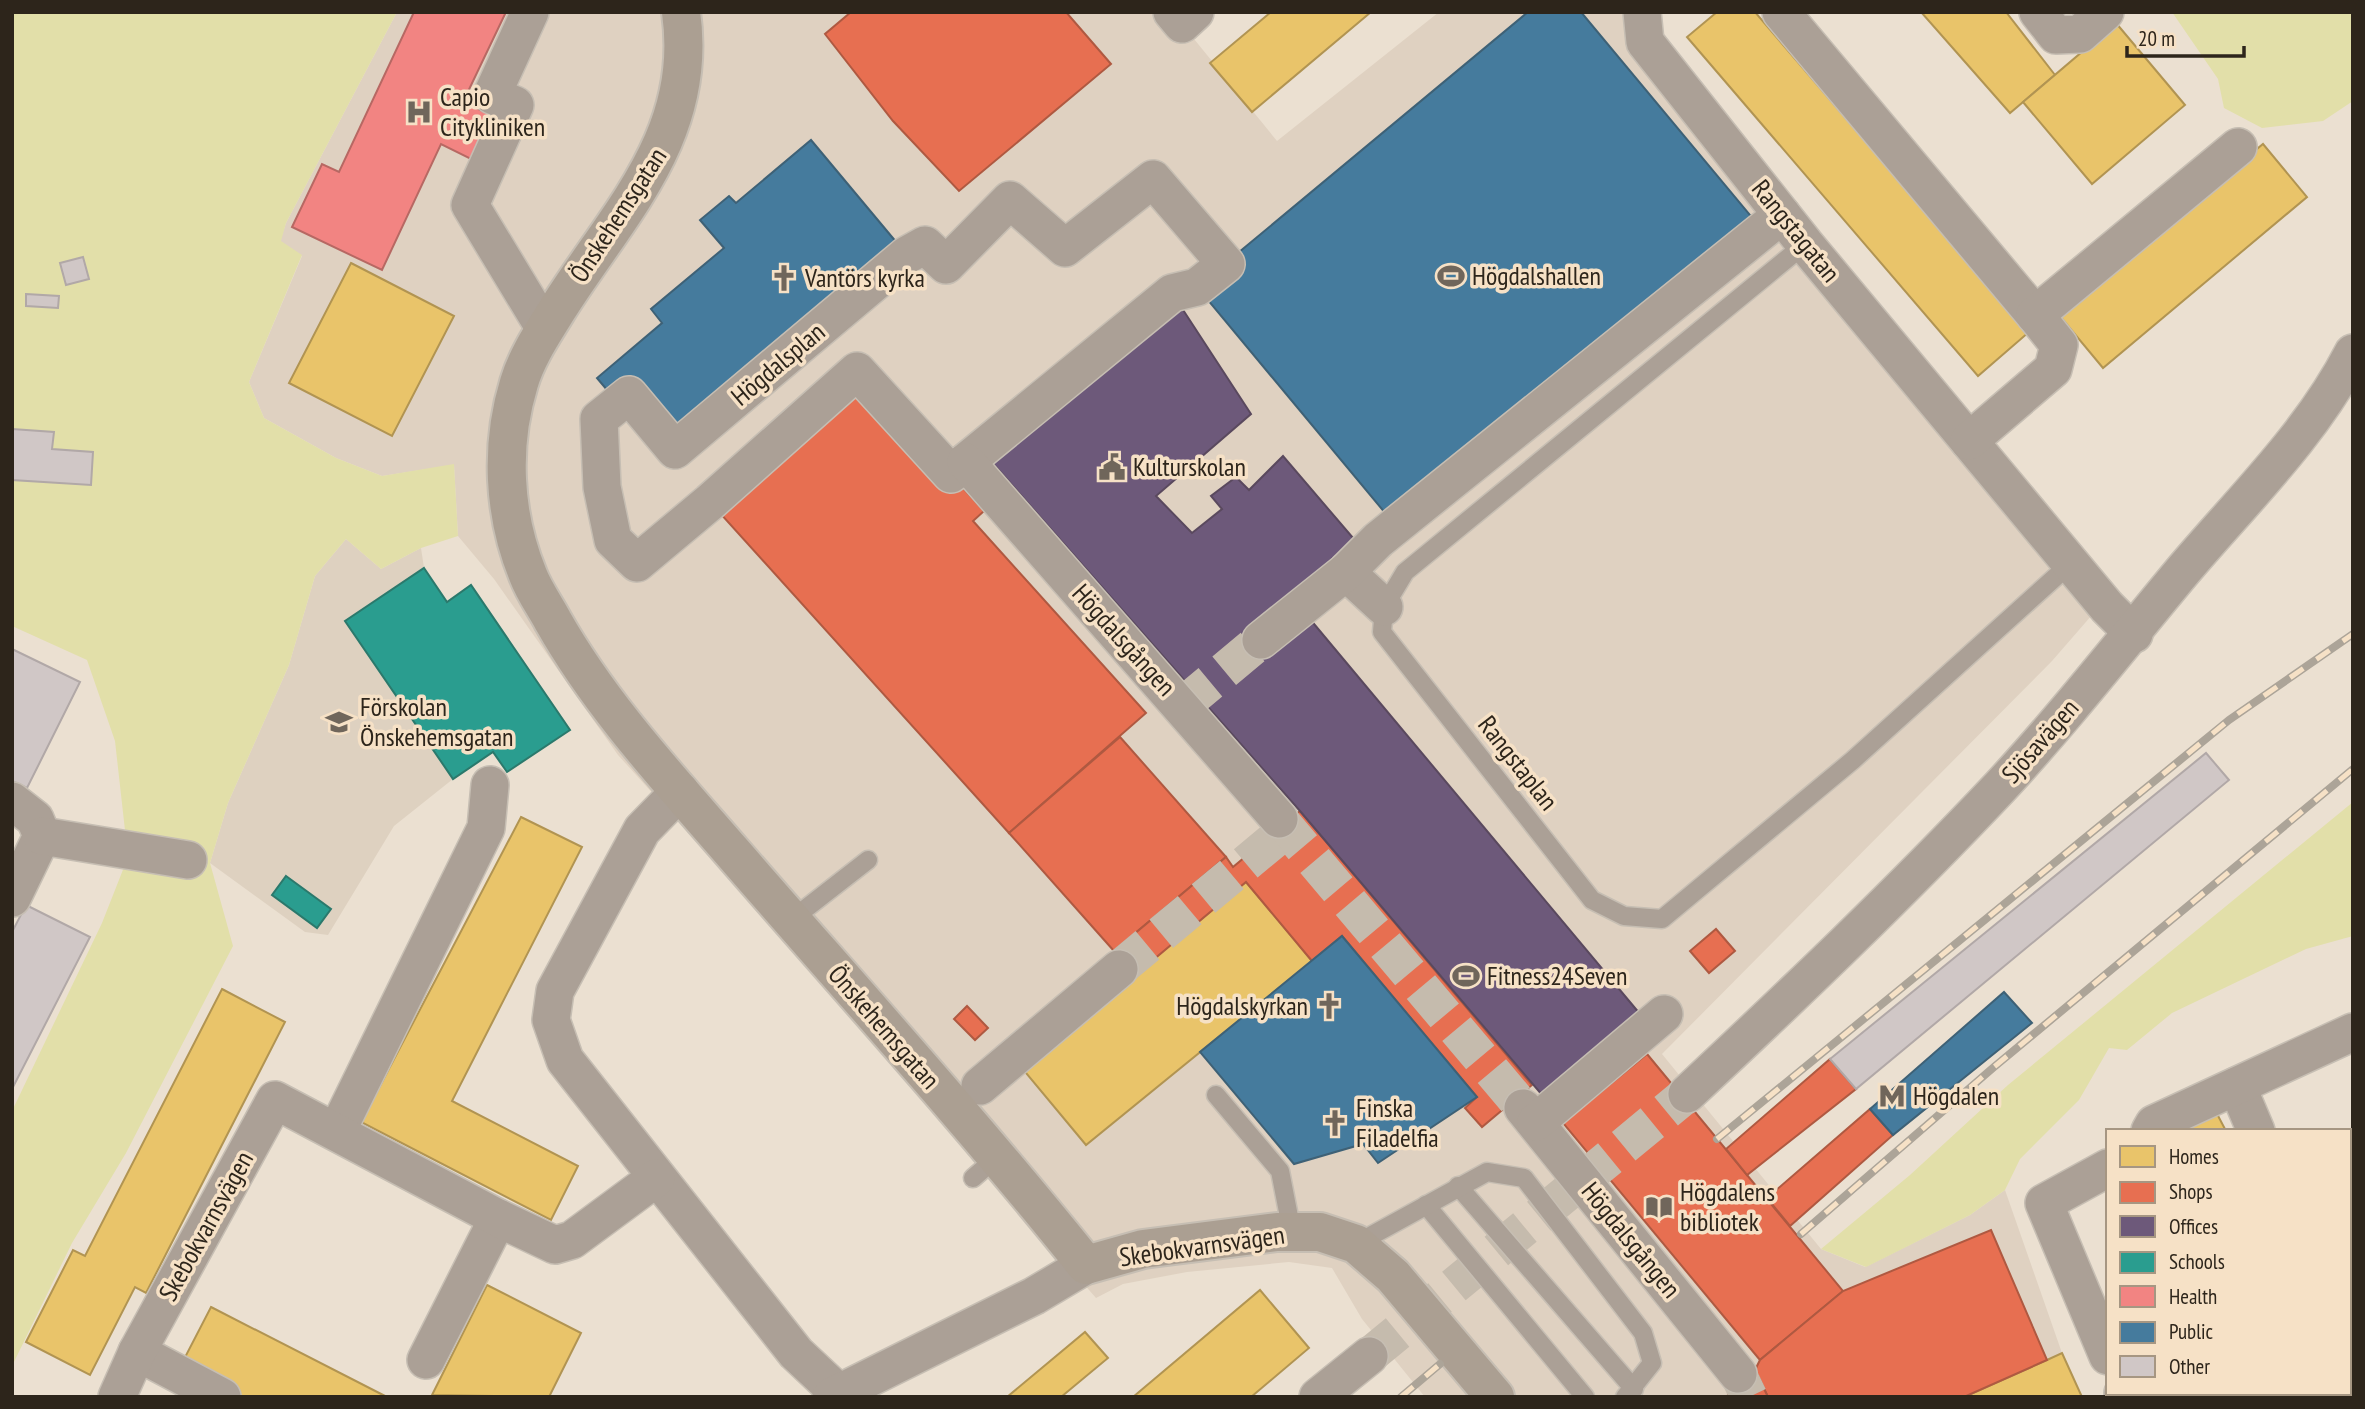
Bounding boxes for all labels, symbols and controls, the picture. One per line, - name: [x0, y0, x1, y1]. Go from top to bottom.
- scale bar: [2127, 14, 2244, 58]
- text: 20 m: [2138, 25, 2175, 52]
- place label: Capio Citykliniken: [440, 80, 545, 143]
- hospital icon: Capio Citykliniken: [404, 97, 434, 127]
- street label: Önskehemsgatan: [562, 141, 673, 288]
- street label: Rangstagatan: [1745, 173, 1848, 289]
- place label: Högdalshallen: [1472, 259, 1601, 292]
- place label: Vantörs kyrka: [804, 261, 925, 294]
- sports icon: Högdalshallen: [1436, 261, 1466, 291]
- church icon: Vantörs kyrka: [769, 263, 799, 293]
- street label: Högdalsplan: [724, 315, 831, 412]
- place label: Kulturskolan: [1133, 450, 1246, 483]
- public building icon: Kulturskolan: [1097, 452, 1127, 482]
- street label: Högdalsgången: [1065, 577, 1183, 702]
- place label: Förskolan Önskehemsgatan: [360, 690, 514, 753]
- street label: Sjösavägen: [1994, 692, 2085, 790]
- school or university icon: Förskolan Önskehemsgatan: [324, 707, 354, 737]
- street label: Rangstaplan: [1471, 709, 1566, 817]
- street label: Önskehemsgatan: [822, 958, 947, 1095]
- place label: Fitness24Seven: [1487, 959, 1627, 992]
- sports icon: Fitness24Seven: [1451, 961, 1481, 991]
- place label: Högdalskyrkan: [1176, 989, 1308, 1022]
- church icon: Högdalskyrkan: [1314, 991, 1344, 1021]
- place label: Högdalen: [1913, 1079, 1999, 1112]
- metro station icon: Högdalen: [1877, 1081, 1907, 1111]
- place label: Finska Filadelfia: [1356, 1091, 1439, 1154]
- church icon: Finska Filadelfia: [1320, 1108, 1350, 1138]
- legend: [2106, 1129, 2351, 1395]
- text: Homes: [2169, 1143, 2219, 1170]
- street label: Skebokvarnsvägen: [151, 1145, 260, 1306]
- street label: Högdalsgången: [1575, 1175, 1688, 1304]
- place label: Högdalens bibliotek: [1680, 1175, 1775, 1238]
- text: Shops: [2169, 1178, 2213, 1205]
- library icon: Högdalens bibliotek: [1644, 1192, 1674, 1222]
- text: Offices: [2169, 1213, 2218, 1240]
- street label: Skebokvarnsvägen: [1117, 1218, 1286, 1273]
- text: Schools: [2169, 1248, 2225, 1275]
- text: Health: [2169, 1283, 2217, 1310]
- text: Public: [2169, 1318, 2214, 1345]
- text: Other: [2169, 1353, 2210, 1380]

